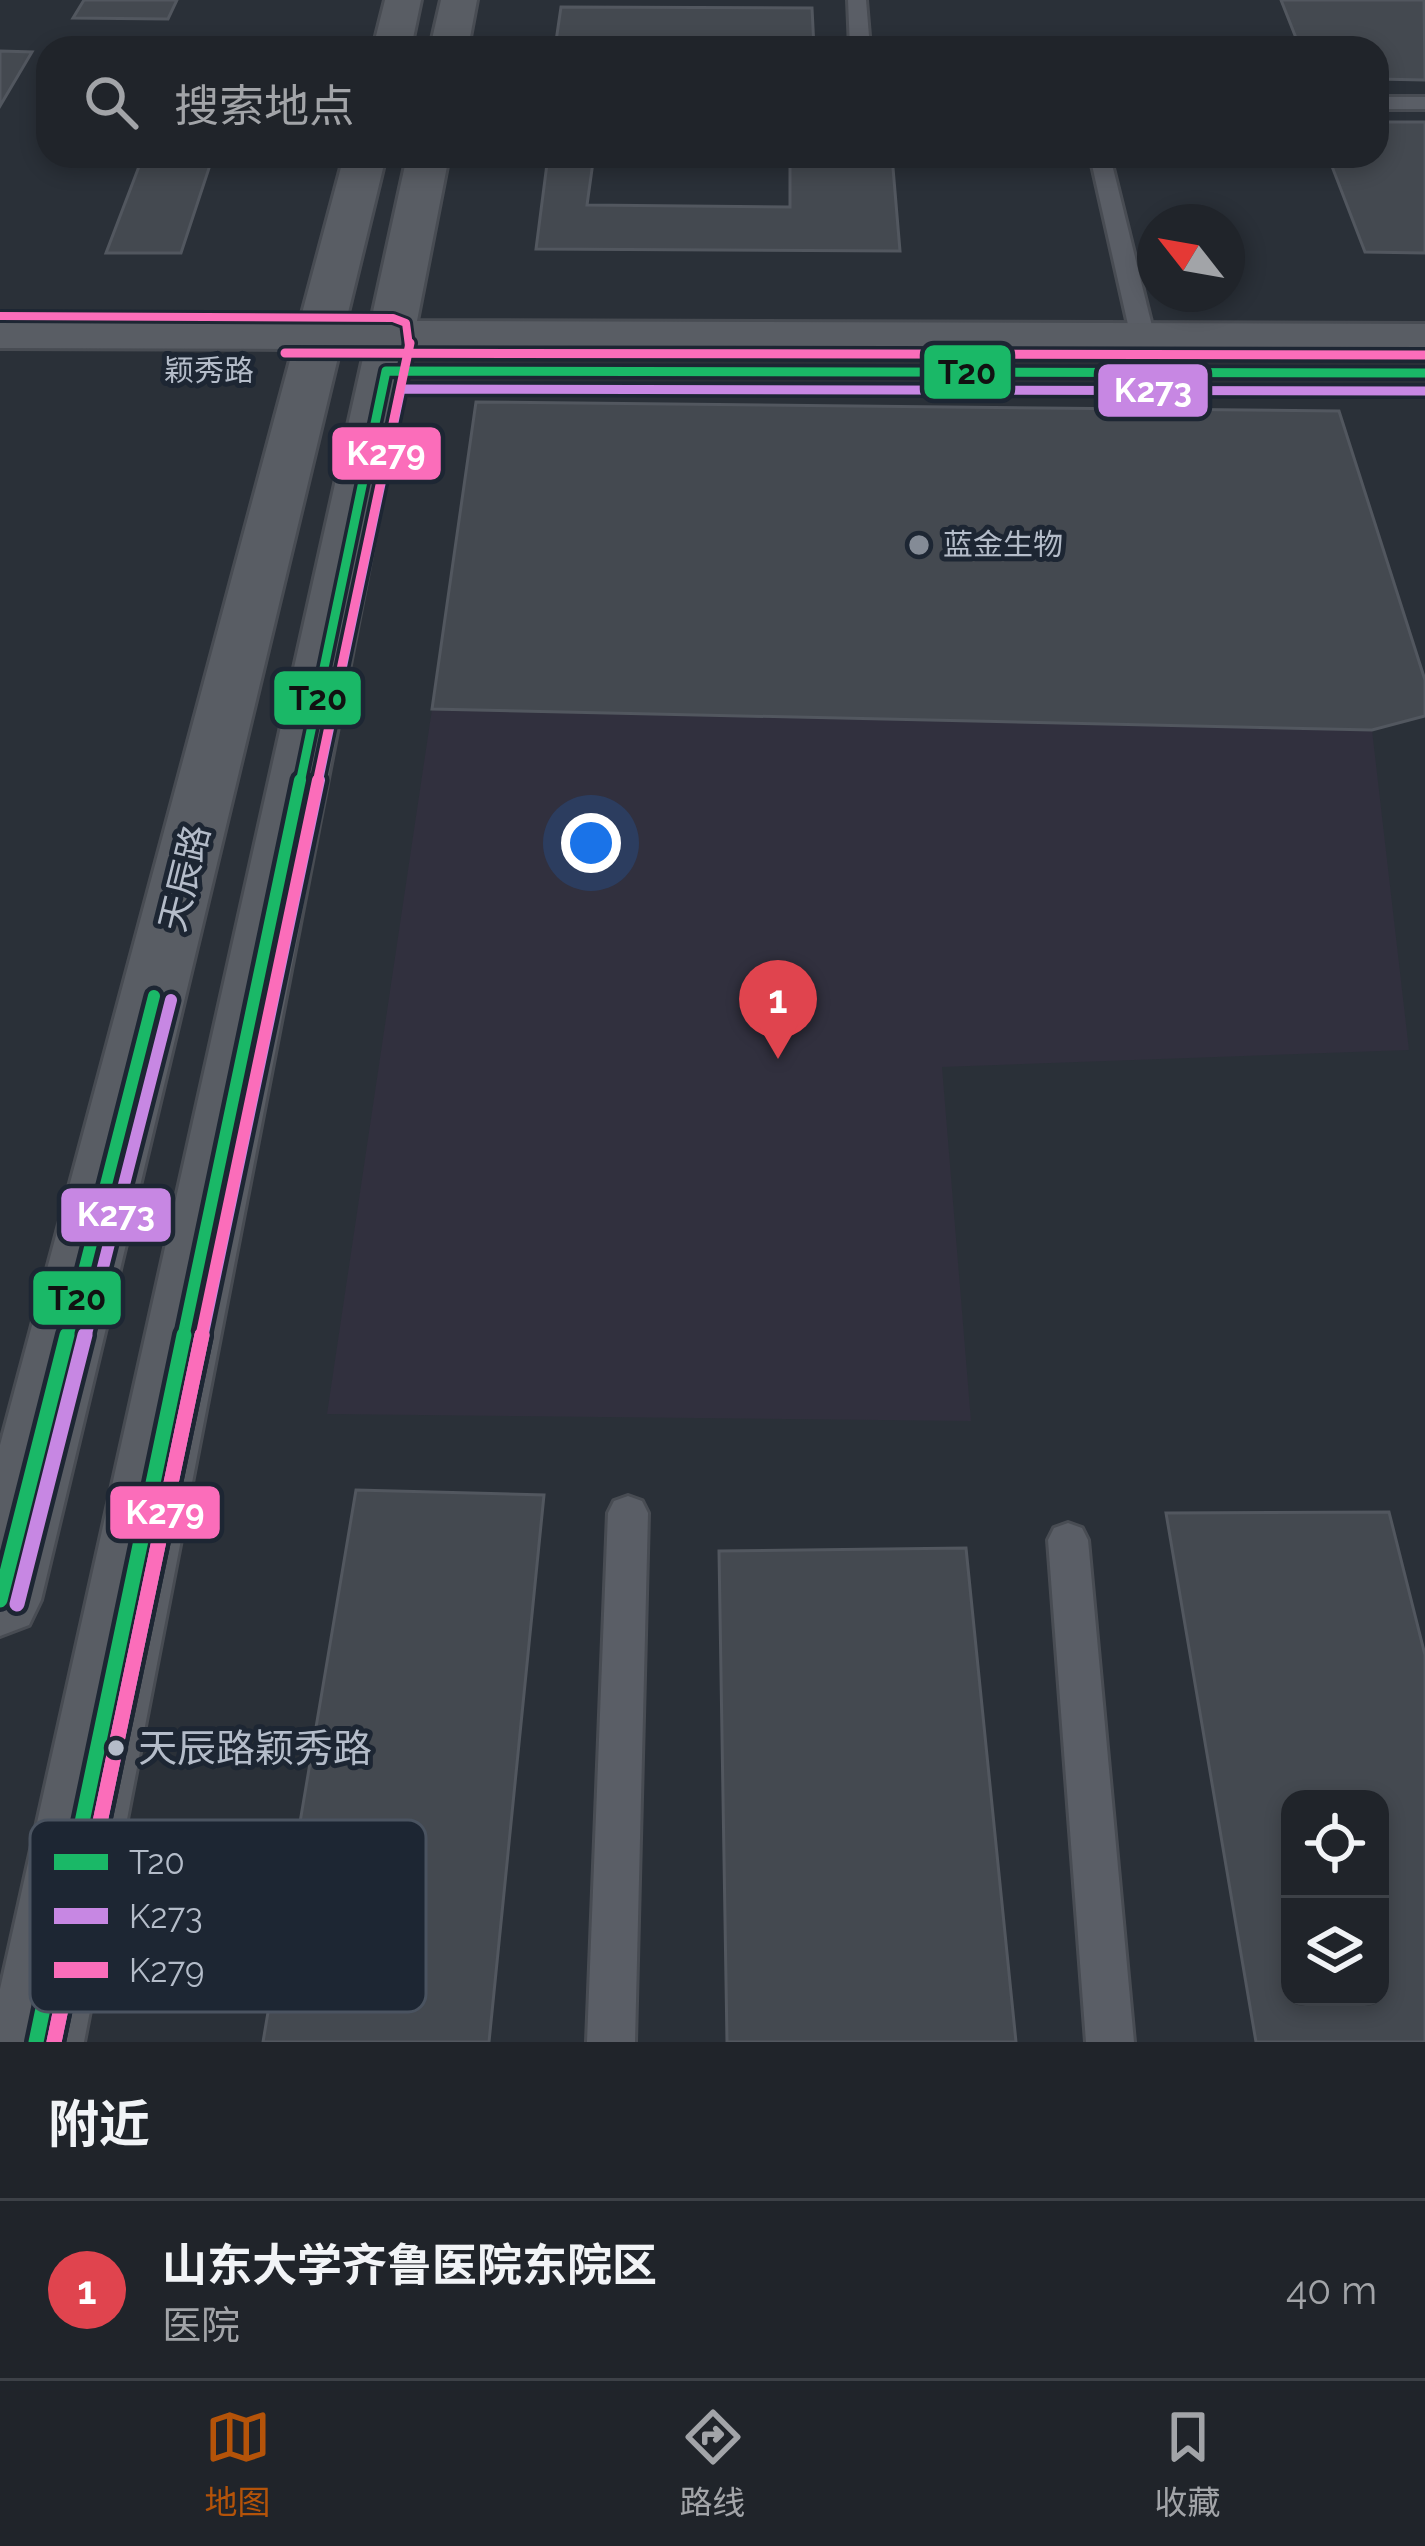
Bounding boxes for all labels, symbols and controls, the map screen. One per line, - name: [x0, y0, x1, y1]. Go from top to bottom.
- search box: [36, 36, 1389, 168]
- icon: search: [78, 69, 144, 135]
- text: 搜索地点: [174, 80, 354, 133]
- north arrow: [1137, 204, 1245, 312]
- line badge: T20: [922, 343, 1013, 401]
- street label: 颖秀路: [164, 353, 254, 388]
- text: T20: [938, 353, 996, 392]
- line badge: K273: [1096, 362, 1210, 419]
- text: K273: [1114, 371, 1192, 410]
- line badge: K279: [330, 425, 443, 482]
- text: K279: [347, 434, 425, 473]
- place label: 蓝金生物: [943, 527, 1063, 562]
- marker: 蓝金生物: [906, 532, 932, 558]
- line badge: T20: [272, 669, 363, 727]
- text: T20: [289, 679, 347, 718]
- your location: [561, 813, 621, 873]
- street label: 天辰路: [151, 821, 217, 935]
- pin: 1: [739, 960, 817, 1059]
- line badge: K273: [59, 1186, 173, 1244]
- text: K273: [77, 1195, 155, 1234]
- line badge: T20: [31, 1269, 123, 1327]
- text: T20: [48, 1279, 106, 1318]
- line badge: K279: [108, 1484, 222, 1541]
- text: K279: [126, 1493, 204, 1532]
- place label: 天辰路颖秀路: [138, 1725, 372, 1771]
- marker: 天辰路颖秀路: [105, 1737, 127, 1759]
- map controls: [1281, 1790, 1389, 2006]
- button: locate: [1281, 1790, 1389, 1898]
- legend: [30, 1820, 426, 2012]
- text: T20: [129, 1843, 185, 1882]
- text: K273: [129, 1897, 203, 1936]
- button: layers: [1281, 1898, 1389, 2006]
- text: K279: [129, 1951, 204, 1990]
- text: 附近: [48, 2094, 150, 2154]
- text: 山东大学齐鲁医院东院区: [162, 2239, 657, 2292]
- text: 1: [77, 2267, 97, 2313]
- text: 40 m: [1286, 2267, 1377, 2313]
- text: 医院: [162, 2302, 240, 2348]
- tab: 地图: [205, 2404, 271, 2524]
- tab: 路线: [680, 2404, 746, 2524]
- tab: 收藏: [1155, 2404, 1221, 2524]

